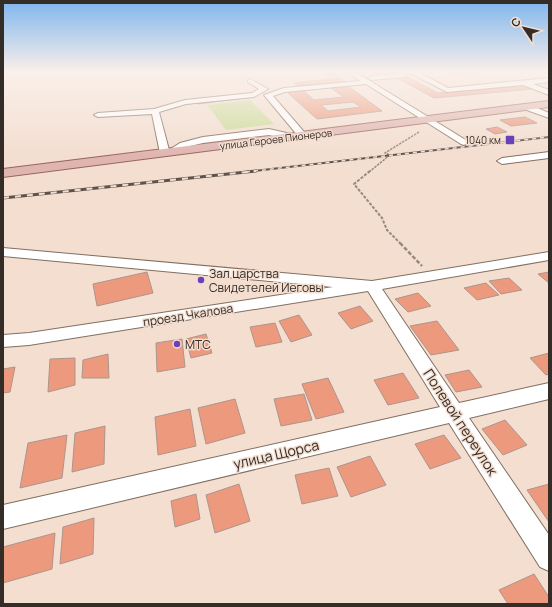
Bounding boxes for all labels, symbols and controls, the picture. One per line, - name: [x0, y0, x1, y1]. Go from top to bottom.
- north arrow: [504, 8, 544, 48]
- text: С: [507, 14, 524, 30]
- street label: улица Героев Пионеров: [219, 125, 334, 153]
- place label: 1040 км: [465, 133, 501, 147]
- marker: 1040 км: [504, 134, 516, 146]
- place label: Зал царства Свидетелей Иеговы: [209, 265, 323, 296]
- marker: Зал царства Свидетелей Иеговы: [196, 275, 206, 285]
- street label: проезд Чкалова: [142, 299, 234, 331]
- place label: МТС: [185, 336, 211, 353]
- marker: МТС: [172, 339, 182, 349]
- street label: Полевой переулок: [419, 365, 503, 480]
- street label: улица Щорса: [231, 435, 321, 473]

